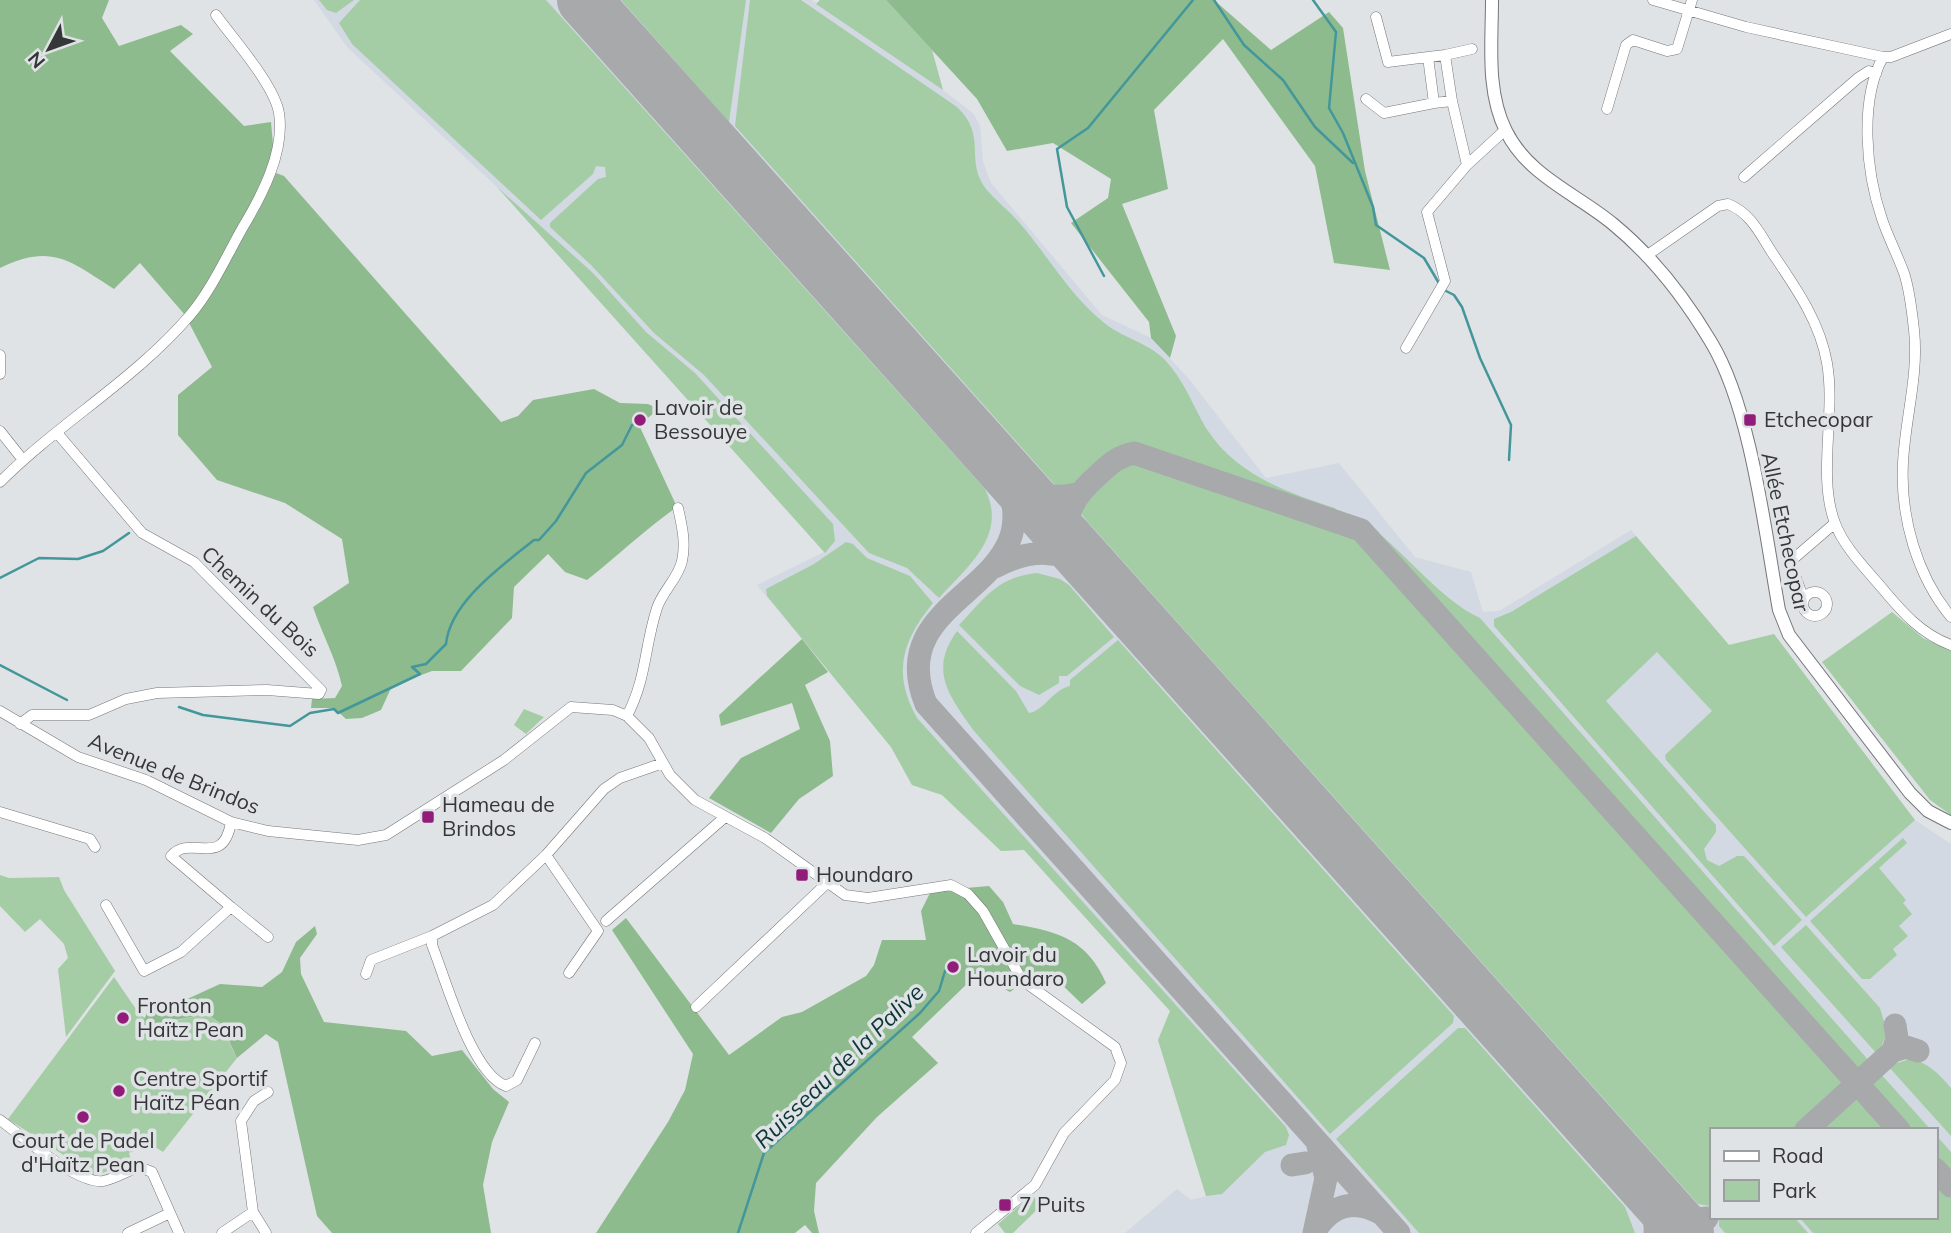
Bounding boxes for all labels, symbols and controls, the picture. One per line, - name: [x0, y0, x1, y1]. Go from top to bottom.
- north arrow: [14, 14, 84, 84]
- text: N: [22, 47, 50, 73]
- place label: Lavoir de Bessouye: [654, 394, 747, 444]
- place label: Etchecopar: [1764, 406, 1873, 432]
- marker: Lavoir de Bessouye: [632, 412, 648, 428]
- marker: Etchecopar: [1742, 412, 1758, 428]
- street label: Allée Etchecopar: [1756, 450, 1816, 614]
- street label: Chemin du Bois: [197, 540, 325, 662]
- street label: Avenue de Brindos: [85, 727, 264, 819]
- place label: Hameau de Brindos: [442, 791, 555, 841]
- marker: Hameau de Brindos: [420, 809, 436, 825]
- place label: Houndaro: [816, 861, 913, 887]
- marker: Houndaro: [794, 867, 810, 883]
- place label: Lavoir du Houndaro: [967, 941, 1064, 991]
- marker: Lavoir du Houndaro: [945, 959, 961, 975]
- water label: Ruisseau de la Palive: [748, 977, 929, 1154]
- place label: Fronton Haïtz Pean: [137, 992, 244, 1042]
- marker: Fronton Haïtz Pean: [115, 1010, 131, 1026]
- place label: Centre Sportif Haïtz Péan: [133, 1065, 268, 1115]
- marker: Centre Sportif Haïtz Péan: [111, 1083, 127, 1099]
- marker: Court de Padel d'Haïtz Pean: [75, 1109, 91, 1125]
- place label: Court de Padel d'Haïtz Pean: [11, 1127, 155, 1177]
- legend: [1710, 1128, 1937, 1219]
- text: Road: [1772, 1142, 1823, 1168]
- text: Park: [1772, 1177, 1816, 1203]
- place label: 7 Puits: [1019, 1191, 1086, 1217]
- marker: 7 Puits: [997, 1197, 1013, 1213]

